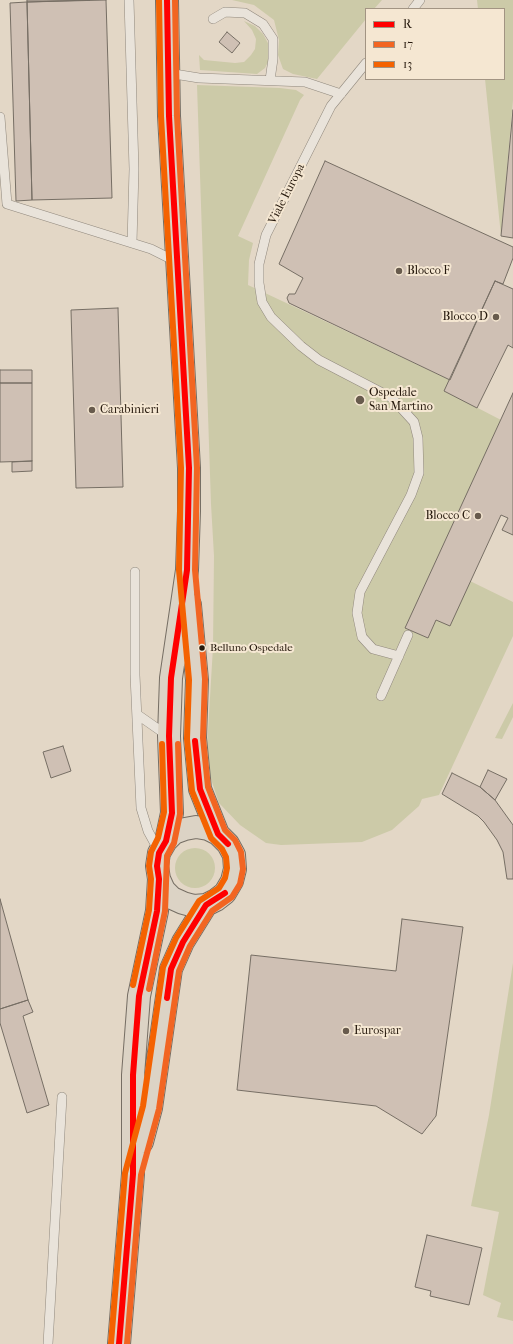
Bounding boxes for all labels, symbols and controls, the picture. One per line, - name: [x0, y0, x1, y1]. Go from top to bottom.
- legend: [365, 8, 505, 80]
- text: R: [403, 17, 412, 31]
- text: 17: [403, 37, 413, 51]
- text: 13: [403, 57, 412, 71]
- street label: Viale Europa: [266, 161, 308, 227]
- place label: Blocco F: [407, 264, 450, 278]
- marker: Blocco F: [394, 266, 404, 276]
- place label: Blocco D: [442, 310, 488, 324]
- marker: Blocco D: [491, 312, 501, 322]
- place label: Ospedale San Martino: [369, 386, 433, 414]
- marker: Ospedale San Martino: [354, 394, 366, 406]
- place label: Carabinieri: [100, 403, 159, 417]
- marker: Carabinieri: [87, 405, 97, 415]
- place label: Blocco C: [426, 509, 470, 523]
- marker: Blocco C: [473, 511, 483, 521]
- place label: Belluno Ospedale: [210, 641, 293, 655]
- marker: Belluno Ospedale: [197, 643, 207, 653]
- place label: Eurospar: [354, 1024, 401, 1038]
- marker: Eurospar: [341, 1026, 351, 1036]

